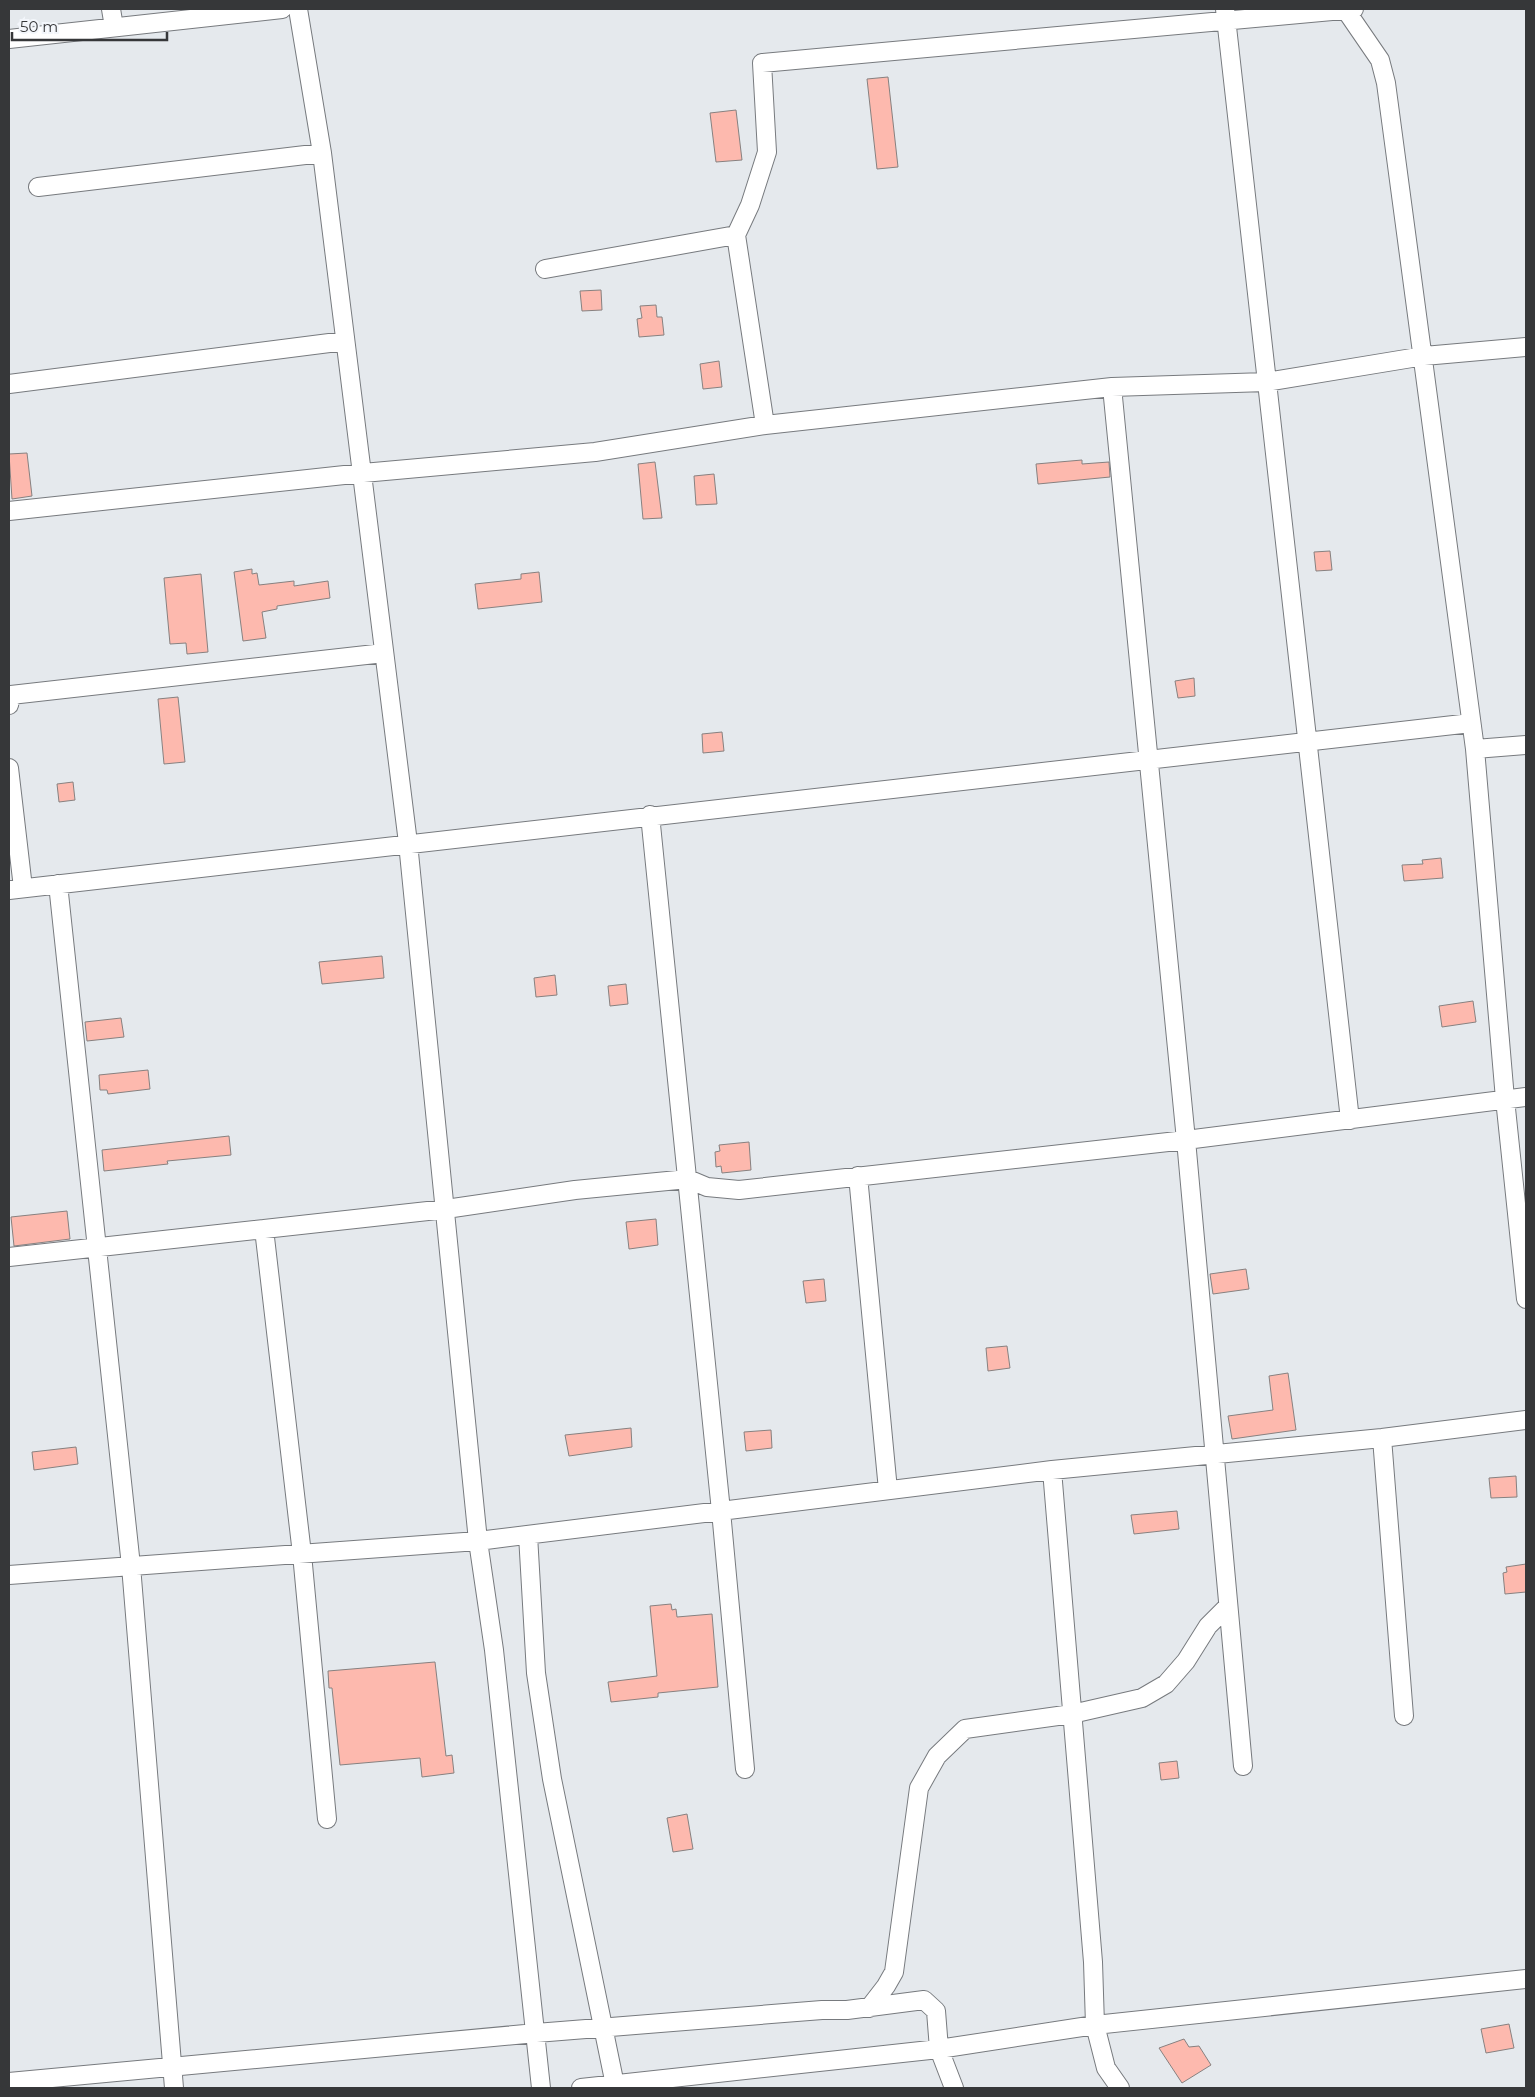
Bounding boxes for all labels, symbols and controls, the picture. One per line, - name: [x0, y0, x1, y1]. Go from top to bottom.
- scale bar: [12, 10, 168, 42]
- text: 50 m: [20, 17, 58, 36]

